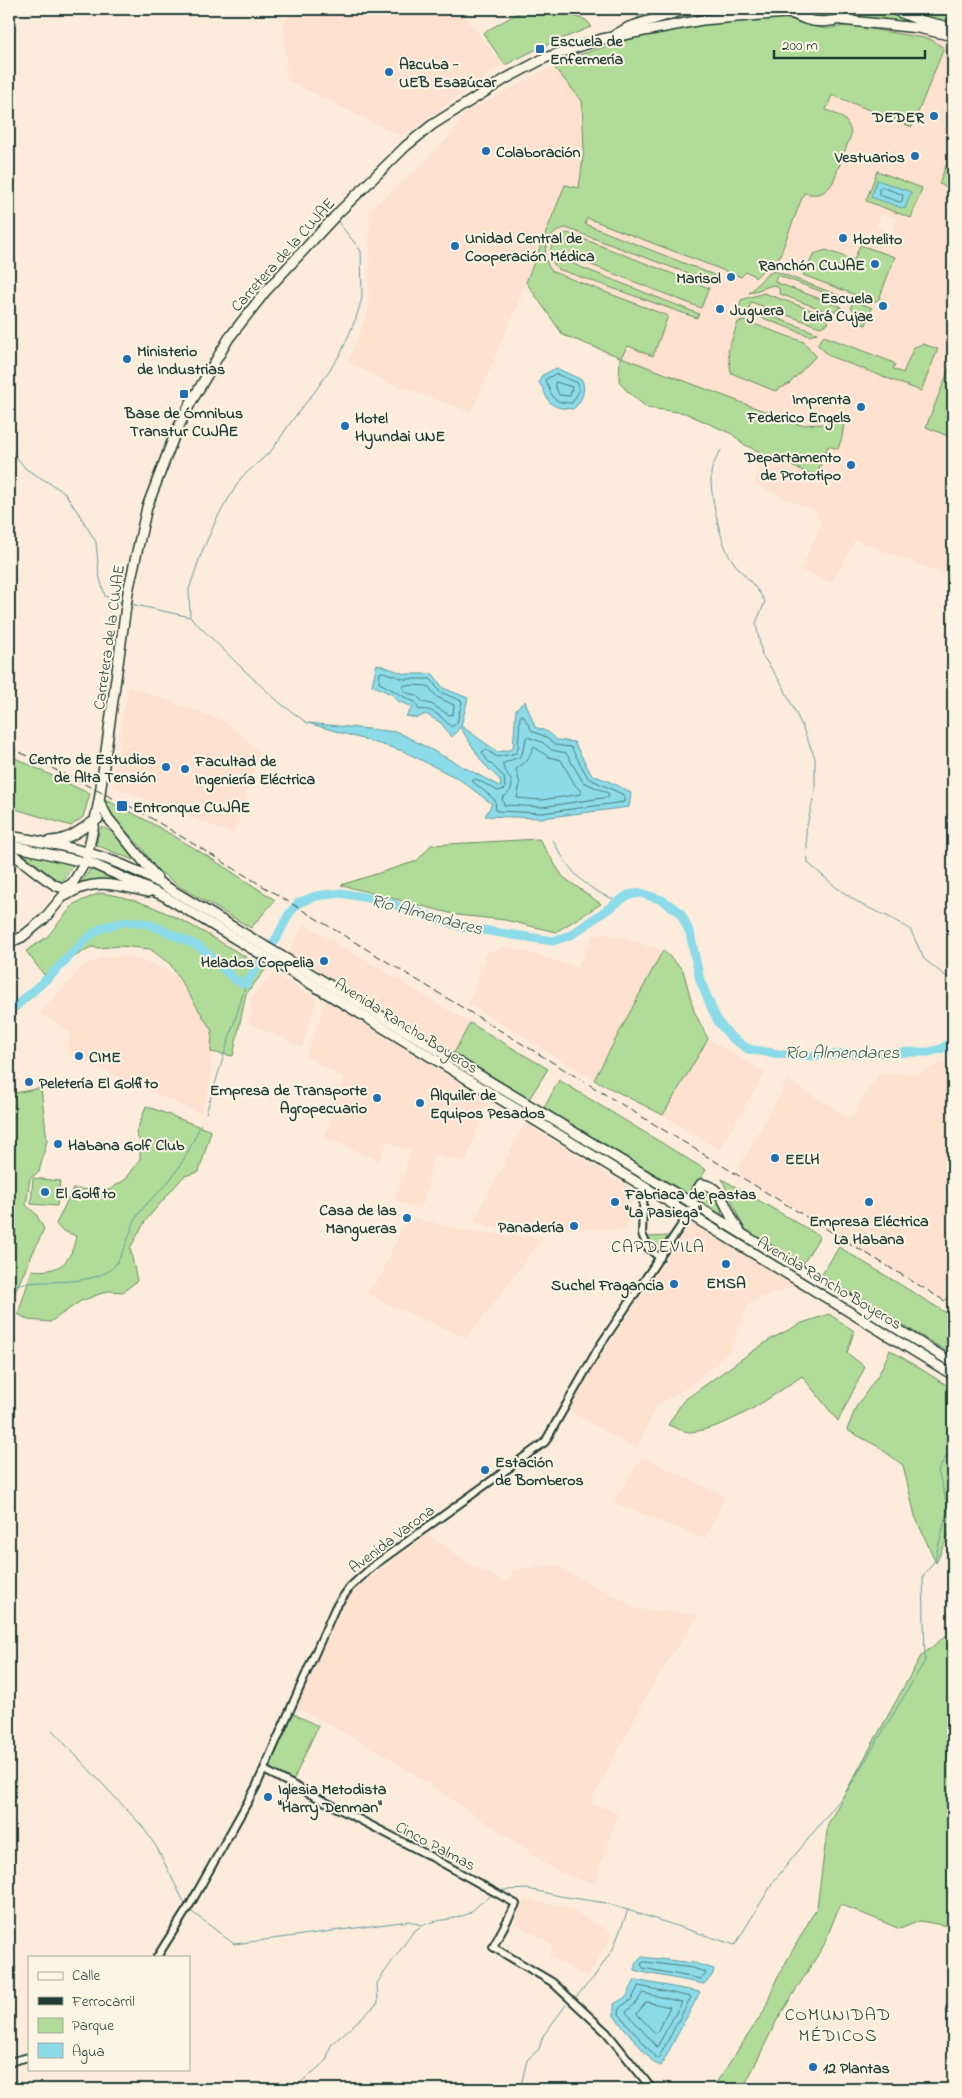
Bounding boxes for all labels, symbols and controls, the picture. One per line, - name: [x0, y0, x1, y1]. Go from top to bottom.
- scale bar: [774, 28, 926, 60]
- place label: Escuela de Enfermería: [550, 30, 624, 72]
- text: 200 m: [782, 35, 818, 57]
- marker: Escuela de Enfermería: [534, 43, 546, 55]
- place label: Azcuba - UEB Esazúcar: [399, 53, 498, 95]
- marker: Azcuba - UEB Esazúcar: [383, 66, 395, 78]
- place label: DEDER: [871, 106, 925, 130]
- marker: DEDER: [928, 110, 940, 122]
- place label: Colaboración: [496, 141, 581, 165]
- marker: Colaboración: [480, 145, 492, 157]
- place label: Vestuarios: [834, 146, 905, 170]
- marker: Vestuarios: [909, 150, 921, 162]
- street label: Carretera de la CUJAE: [226, 193, 341, 318]
- place label: Unidad Central de Cooperación Médica: [465, 227, 595, 269]
- place label: Hotelito: [853, 228, 902, 252]
- marker: Hotelito: [837, 232, 849, 244]
- marker: Unidad Central de Cooperación Médica: [449, 240, 461, 252]
- place label: Ranchón CUJAE: [757, 254, 865, 278]
- marker: Ranchón CUJAE: [869, 258, 881, 270]
- place label: Marisol: [676, 267, 721, 291]
- marker: Marisol: [725, 271, 737, 283]
- place label: Escuela Leirá Cujae: [803, 287, 874, 329]
- place label: Juguera: [730, 299, 784, 324]
- marker: Escuela Leirá Cujae: [877, 300, 889, 312]
- marker: Juguera: [714, 303, 726, 315]
- place label: Ministerio de Industrias: [137, 340, 225, 382]
- marker: Ministerio de Industrias: [121, 353, 133, 365]
- marker: Base de Ómnibus Transtur CUJAE: [178, 388, 190, 400]
- place label: Imprenta Federico Engels: [746, 388, 851, 431]
- marker: Imprenta Federico Engels: [855, 401, 867, 413]
- place label: Base de Ómnibus Transtur CUJAE: [124, 402, 243, 444]
- place label: Hotel Hyundai UNE: [355, 407, 446, 450]
- marker: Hotel Hyundai UNE: [339, 420, 351, 432]
- place label: Departamento de Prototipo: [744, 446, 841, 488]
- marker: Departamento de Prototipo: [845, 459, 857, 471]
- street label: Carretera de la CUJAE: [88, 563, 132, 711]
- place label: Centro de Estudios de Alta Tensión: [29, 748, 156, 790]
- place label: Facultad de Ingeniería Eléctrica: [194, 750, 315, 793]
- marker: Centro de Estudios de Alta Tensión: [160, 761, 172, 773]
- marker: Facultad de Ingeniería Eléctrica: [179, 763, 191, 775]
- place label: Entronque CUJAE: [133, 796, 251, 820]
- marker: Entronque CUJAE: [115, 799, 129, 813]
- water label: Río Almendares: [368, 889, 486, 944]
- place label: Helados Coppelia: [201, 951, 314, 975]
- marker: Helados Coppelia: [318, 955, 330, 967]
- street label: Avenida Rancho Boyeros: [330, 973, 482, 1081]
- water label: Río Almendares: [785, 1041, 900, 1067]
- place label: CIME: [89, 1046, 121, 1070]
- marker: CIME: [73, 1050, 85, 1062]
- place label: Peletería El Golfito: [39, 1072, 158, 1096]
- marker: Peletería El Golfito: [23, 1076, 35, 1088]
- place label: Empresa de Transporte Agropecuario: [210, 1079, 368, 1122]
- place label: Alquiler de Equipos Pesados: [430, 1084, 545, 1126]
- marker: Empresa de Transporte Agropecuario: [371, 1092, 383, 1104]
- marker: Alquiler de Equipos Pesados: [414, 1097, 426, 1109]
- place label: Habana Golf Club: [68, 1134, 185, 1158]
- marker: Habana Golf Club: [52, 1138, 64, 1150]
- place label: EELH: [785, 1148, 820, 1172]
- marker: EELH: [769, 1152, 781, 1164]
- place label: El Golfito: [55, 1182, 116, 1206]
- place label: Fabriaca de pastas "La Pasiega": [624, 1183, 757, 1226]
- marker: El Golfito: [39, 1186, 51, 1198]
- marker: Fabriaca de pastas "La Pasiega": [609, 1196, 621, 1208]
- marker: Empresa Eléctrica La Habana: [863, 1196, 875, 1208]
- place label: Casa de las Mangueras: [319, 1199, 397, 1242]
- place label: Empresa Eléctrica La Habana: [809, 1210, 929, 1252]
- marker: Casa de las Mangueras: [401, 1212, 413, 1224]
- place label: Panadería: [498, 1216, 564, 1240]
- marker: Panadería: [568, 1220, 580, 1232]
- street label: Avenida Rancho Boyeros: [752, 1231, 906, 1337]
- district label: CAPDEVILA: [611, 1235, 705, 1261]
- marker: EMSA: [720, 1258, 732, 1270]
- place label: EMSA: [706, 1272, 746, 1296]
- place label: Suchel Fragancia: [551, 1274, 664, 1299]
- marker: Suchel Fragancia: [668, 1278, 680, 1290]
- place label: Estación de Bomberos: [495, 1451, 584, 1493]
- marker: Estación de Bomberos: [479, 1464, 491, 1476]
- street label: Avenida Varona: [344, 1499, 440, 1580]
- place label: Iglesia Metodista "Harry Denman": [277, 1778, 387, 1821]
- marker: Iglesia Metodista "Harry Denman": [262, 1791, 274, 1803]
- street label: Cinco Palmas: [391, 1816, 479, 1878]
- legend: [28, 1956, 190, 2070]
- text: Calle: [72, 1965, 100, 1987]
- text: Ferrocarril: [71, 1991, 135, 2013]
- district label: COMUNIDAD MÉDICOS: [785, 2003, 891, 2050]
- text: Parque: [72, 2015, 114, 2037]
- text: Agua: [72, 2041, 105, 2064]
- place label: 12 Plantas: [823, 2057, 890, 2081]
- marker: 12 Plantas: [807, 2061, 819, 2073]

